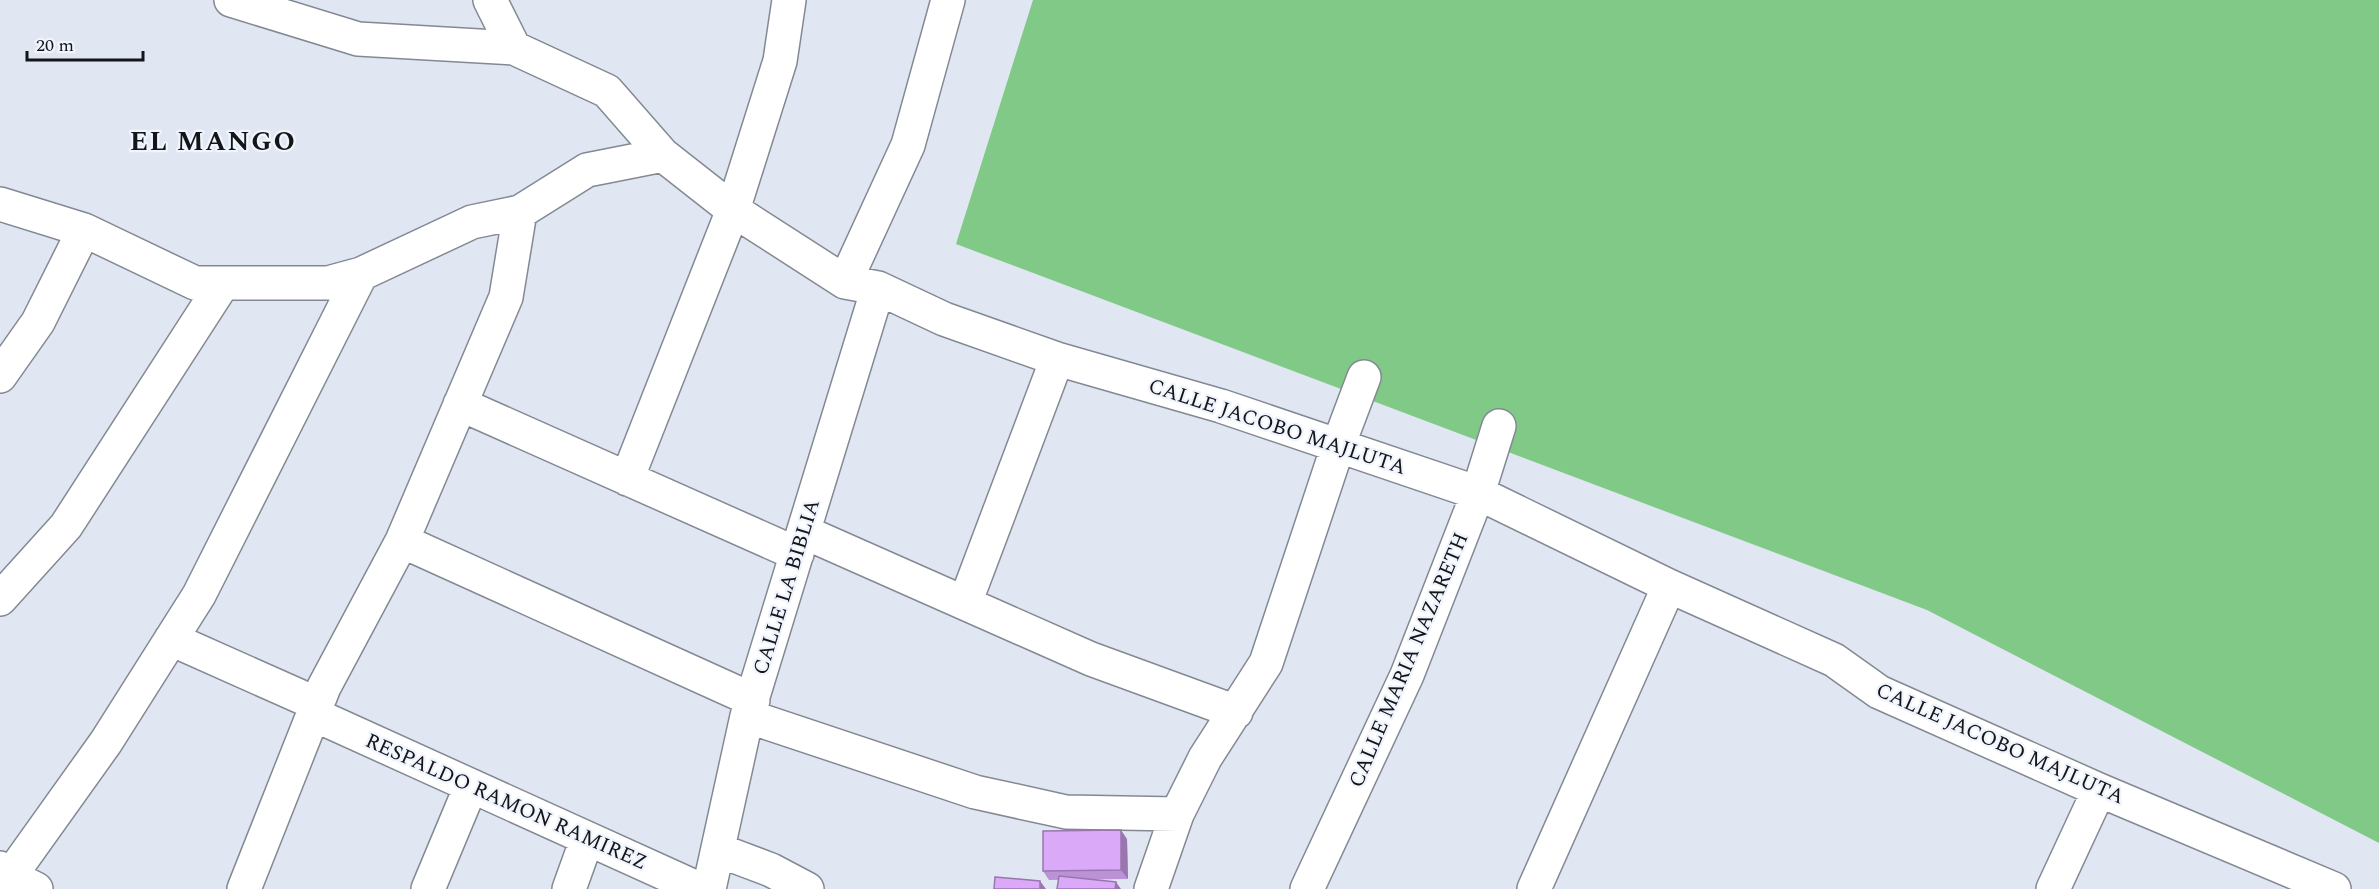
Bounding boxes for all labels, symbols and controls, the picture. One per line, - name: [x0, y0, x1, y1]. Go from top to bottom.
- scale bar: [27, 24, 142, 62]
- text: 20 m: [36, 32, 74, 59]
- district label: EL MANGO: [130, 121, 296, 163]
- street label: CALLE JACOBO MAJLUTA: [1144, 370, 1410, 484]
- street label: CALLE LA BIBLIA: [745, 495, 829, 679]
- street label: CALLE MARIA NAZARETH: [1341, 527, 1477, 793]
- street label: CALLE JACOBO MAJLUTA: [1871, 675, 2130, 813]
- street label: RESPALDO RAMON RAMIREZ: [360, 725, 652, 879]

